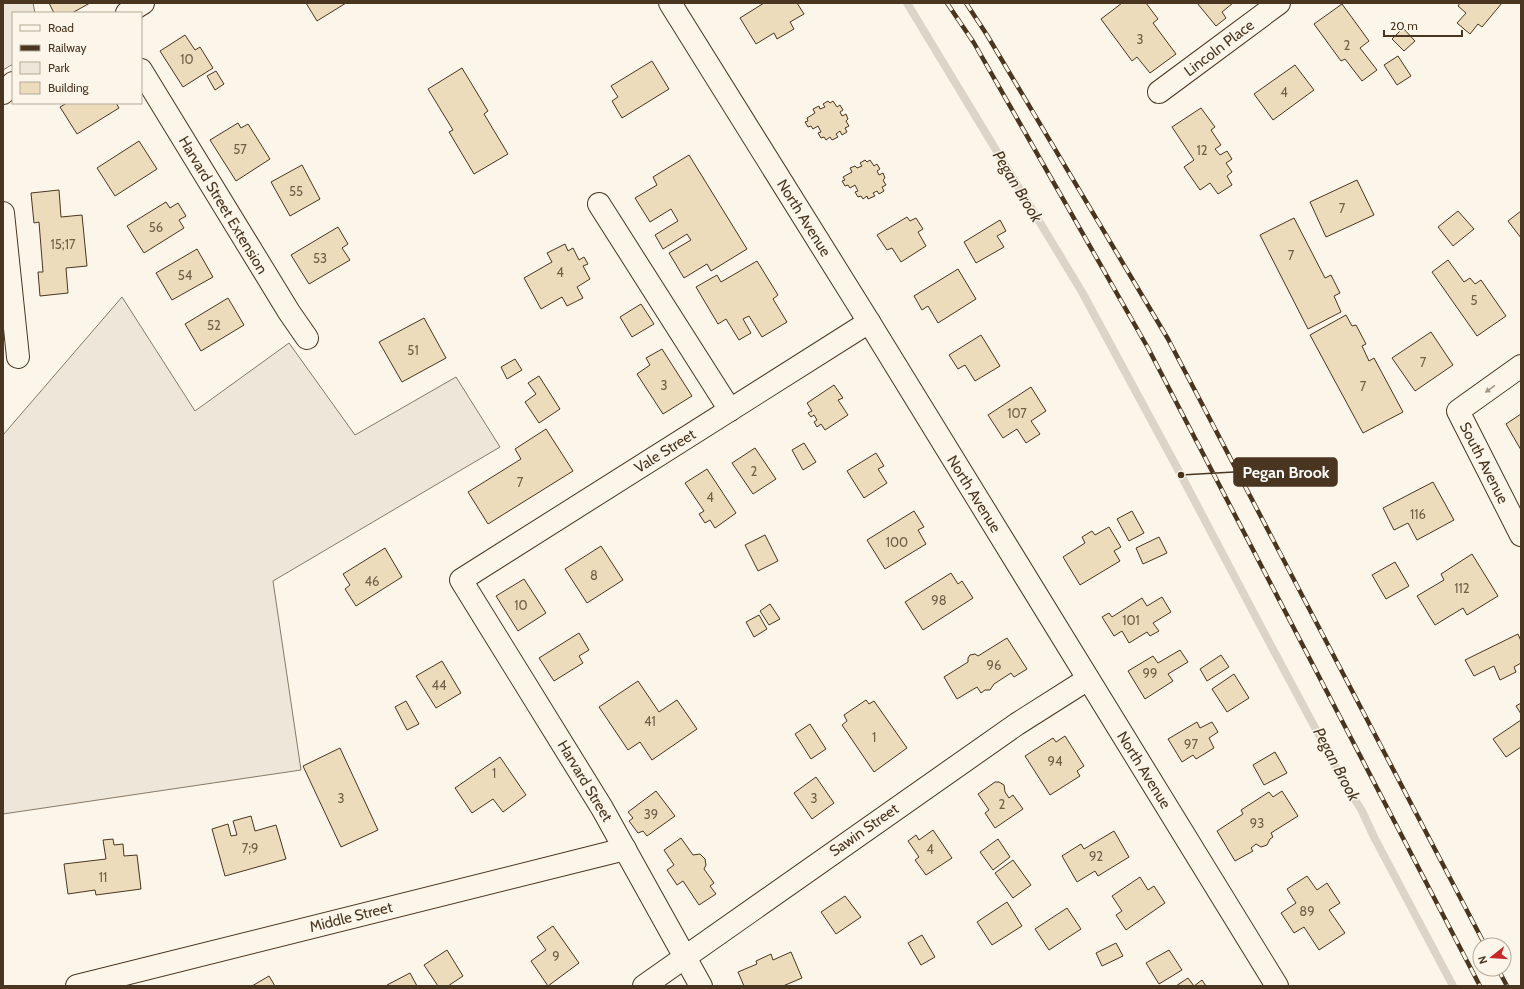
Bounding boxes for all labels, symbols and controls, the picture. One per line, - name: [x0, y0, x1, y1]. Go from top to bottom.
- legend: [12, 12, 142, 104]
- scale bar: [1384, 12, 1462, 38]
- street label: Lincoln Place: [1180, 16, 1258, 80]
- text: 20 m: [1390, 18, 1418, 33]
- text: Road: [48, 20, 74, 35]
- house number: 3: [1136, 31, 1144, 47]
- house number: 2: [1344, 37, 1351, 53]
- text: Railway: [48, 40, 86, 55]
- house number: 10: [180, 51, 194, 67]
- text: Park: [48, 60, 70, 75]
- text: Building: [48, 80, 90, 95]
- house number: 4: [1280, 84, 1288, 100]
- street label: Harvard Street Extension: [175, 133, 271, 277]
- house number: 57: [233, 141, 247, 157]
- house number: 12: [1196, 142, 1208, 158]
- water label: Pegan Brook: [989, 147, 1047, 227]
- street label: North Avenue: [773, 176, 835, 260]
- house number: 55: [289, 183, 303, 199]
- house number: 7: [1339, 200, 1346, 216]
- house number: 56: [149, 219, 163, 235]
- house number: 15;17: [51, 236, 76, 252]
- house number: 7: [1288, 247, 1295, 263]
- house number: 53: [313, 250, 327, 266]
- house number: 4: [556, 264, 564, 280]
- house number: 54: [178, 267, 193, 283]
- house number: 5: [1470, 292, 1478, 308]
- house number: 52: [207, 317, 221, 333]
- house number: 51: [407, 342, 419, 358]
- house number: 7: [1420, 354, 1427, 370]
- house number: 3: [660, 377, 668, 393]
- house number: 7: [1360, 378, 1367, 394]
- one-way arrow: [1484, 385, 1495, 393]
- house number: 107: [1007, 405, 1027, 421]
- street label: South Avenue: [1456, 419, 1512, 507]
- street label: Vale Street: [631, 425, 699, 477]
- street label: North Avenue: [943, 452, 1005, 536]
- callout: Pegan Brook: [1234, 458, 1337, 486]
- house number: 2: [751, 463, 758, 479]
- text: Pegan Brook: [1242, 463, 1330, 482]
- house number: 7: [517, 474, 524, 490]
- house number: 4: [706, 489, 714, 505]
- house number: 116: [1410, 506, 1426, 522]
- house number: 100: [886, 534, 908, 550]
- house number: 8: [590, 567, 598, 583]
- house number: 46: [365, 573, 379, 589]
- house number: 112: [1454, 580, 1470, 596]
- house number: 98: [931, 592, 947, 608]
- house number: 10: [514, 597, 528, 613]
- house number: 101: [1122, 612, 1140, 628]
- house number: 96: [987, 657, 1001, 673]
- house number: 99: [1143, 665, 1157, 681]
- house number: 44: [431, 677, 447, 693]
- house number: 41: [644, 713, 656, 729]
- water label: Pegan Brook: [1309, 724, 1364, 805]
- street label: North Avenue: [1113, 728, 1175, 812]
- house number: 1: [872, 729, 876, 745]
- house number: 97: [1184, 736, 1198, 752]
- street label: Harvard Street: [554, 737, 616, 825]
- house number: 94: [1048, 753, 1063, 769]
- house number: 1: [492, 765, 496, 781]
- house number: 3: [337, 790, 345, 806]
- house number: 3: [810, 790, 818, 806]
- house number: 2: [999, 796, 1006, 812]
- street label: Sawin Street: [826, 800, 902, 860]
- house number: 39: [644, 806, 658, 822]
- house number: 93: [1250, 815, 1264, 831]
- house number: 7;9: [242, 840, 258, 856]
- house number: 4: [926, 841, 934, 857]
- house number: 92: [1089, 848, 1103, 864]
- house number: 11: [99, 869, 107, 885]
- street label: Middle Street: [308, 898, 394, 936]
- house number: 89: [1299, 903, 1315, 919]
- north arrow: [1472, 937, 1512, 977]
- house number: 9: [552, 948, 560, 964]
- text: N: [1475, 954, 1490, 966]

